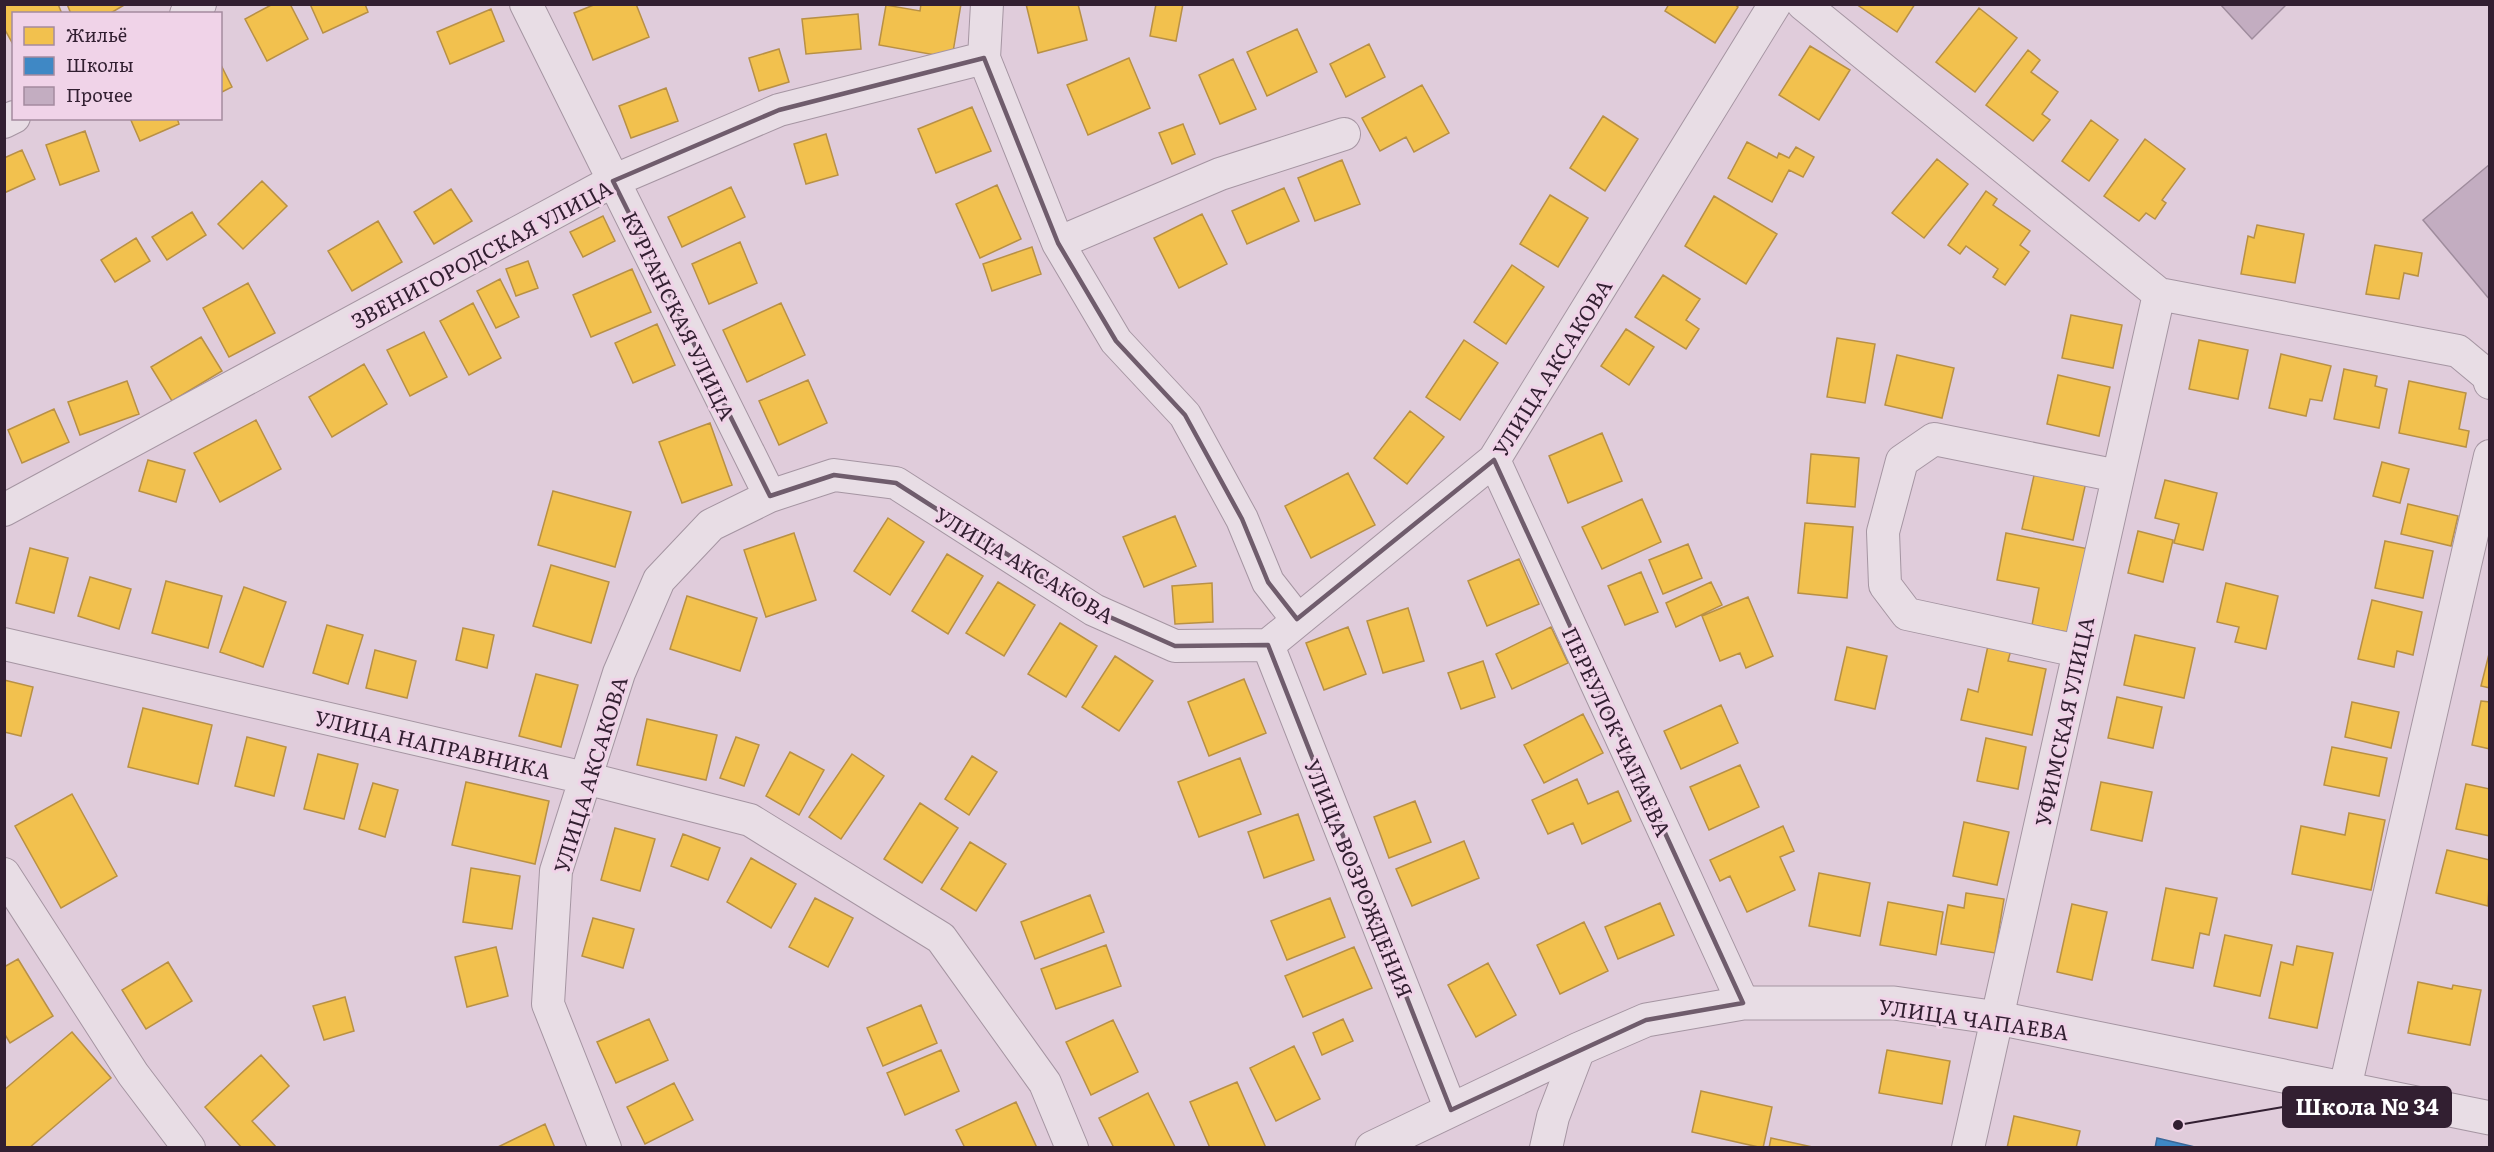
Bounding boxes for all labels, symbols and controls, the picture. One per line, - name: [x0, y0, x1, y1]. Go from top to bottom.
- legend: [12, 12, 222, 120]
- text: Жильё: [66, 21, 127, 48]
- text: Школы: [66, 51, 134, 78]
- text: Прочее: [66, 81, 133, 108]
- street label: ЗВЕНИГОРОДСКАЯ УЛИЦА: [345, 171, 617, 335]
- street label: КУРГАНСКАЯ УЛИЦА: [616, 205, 744, 425]
- street label: УЛИЦА АКСАКОВА: [1484, 272, 1619, 462]
- street label: УЛИЦА АКСАКОВА: [929, 498, 1121, 630]
- street label: УФИМСКАЯ УЛИЦА: [2026, 613, 2100, 829]
- street label: ПЕРЕУЛОК ЧАПАЕВА: [1556, 621, 1681, 842]
- street label: УЛИЦА АКСАКОВА: [544, 671, 634, 876]
- street label: УЛИЦА НАПРАВНИКА: [312, 701, 555, 785]
- street label: УЛИЦА ВОЗРОЖДЕНИЯ: [1298, 754, 1422, 1002]
- street label: УЛИЦА ЧАПАЕВА: [1877, 989, 2072, 1047]
- callout: Школа № 34: [2283, 1087, 2451, 1127]
- text: Школа № 34: [2295, 1089, 2439, 1122]

